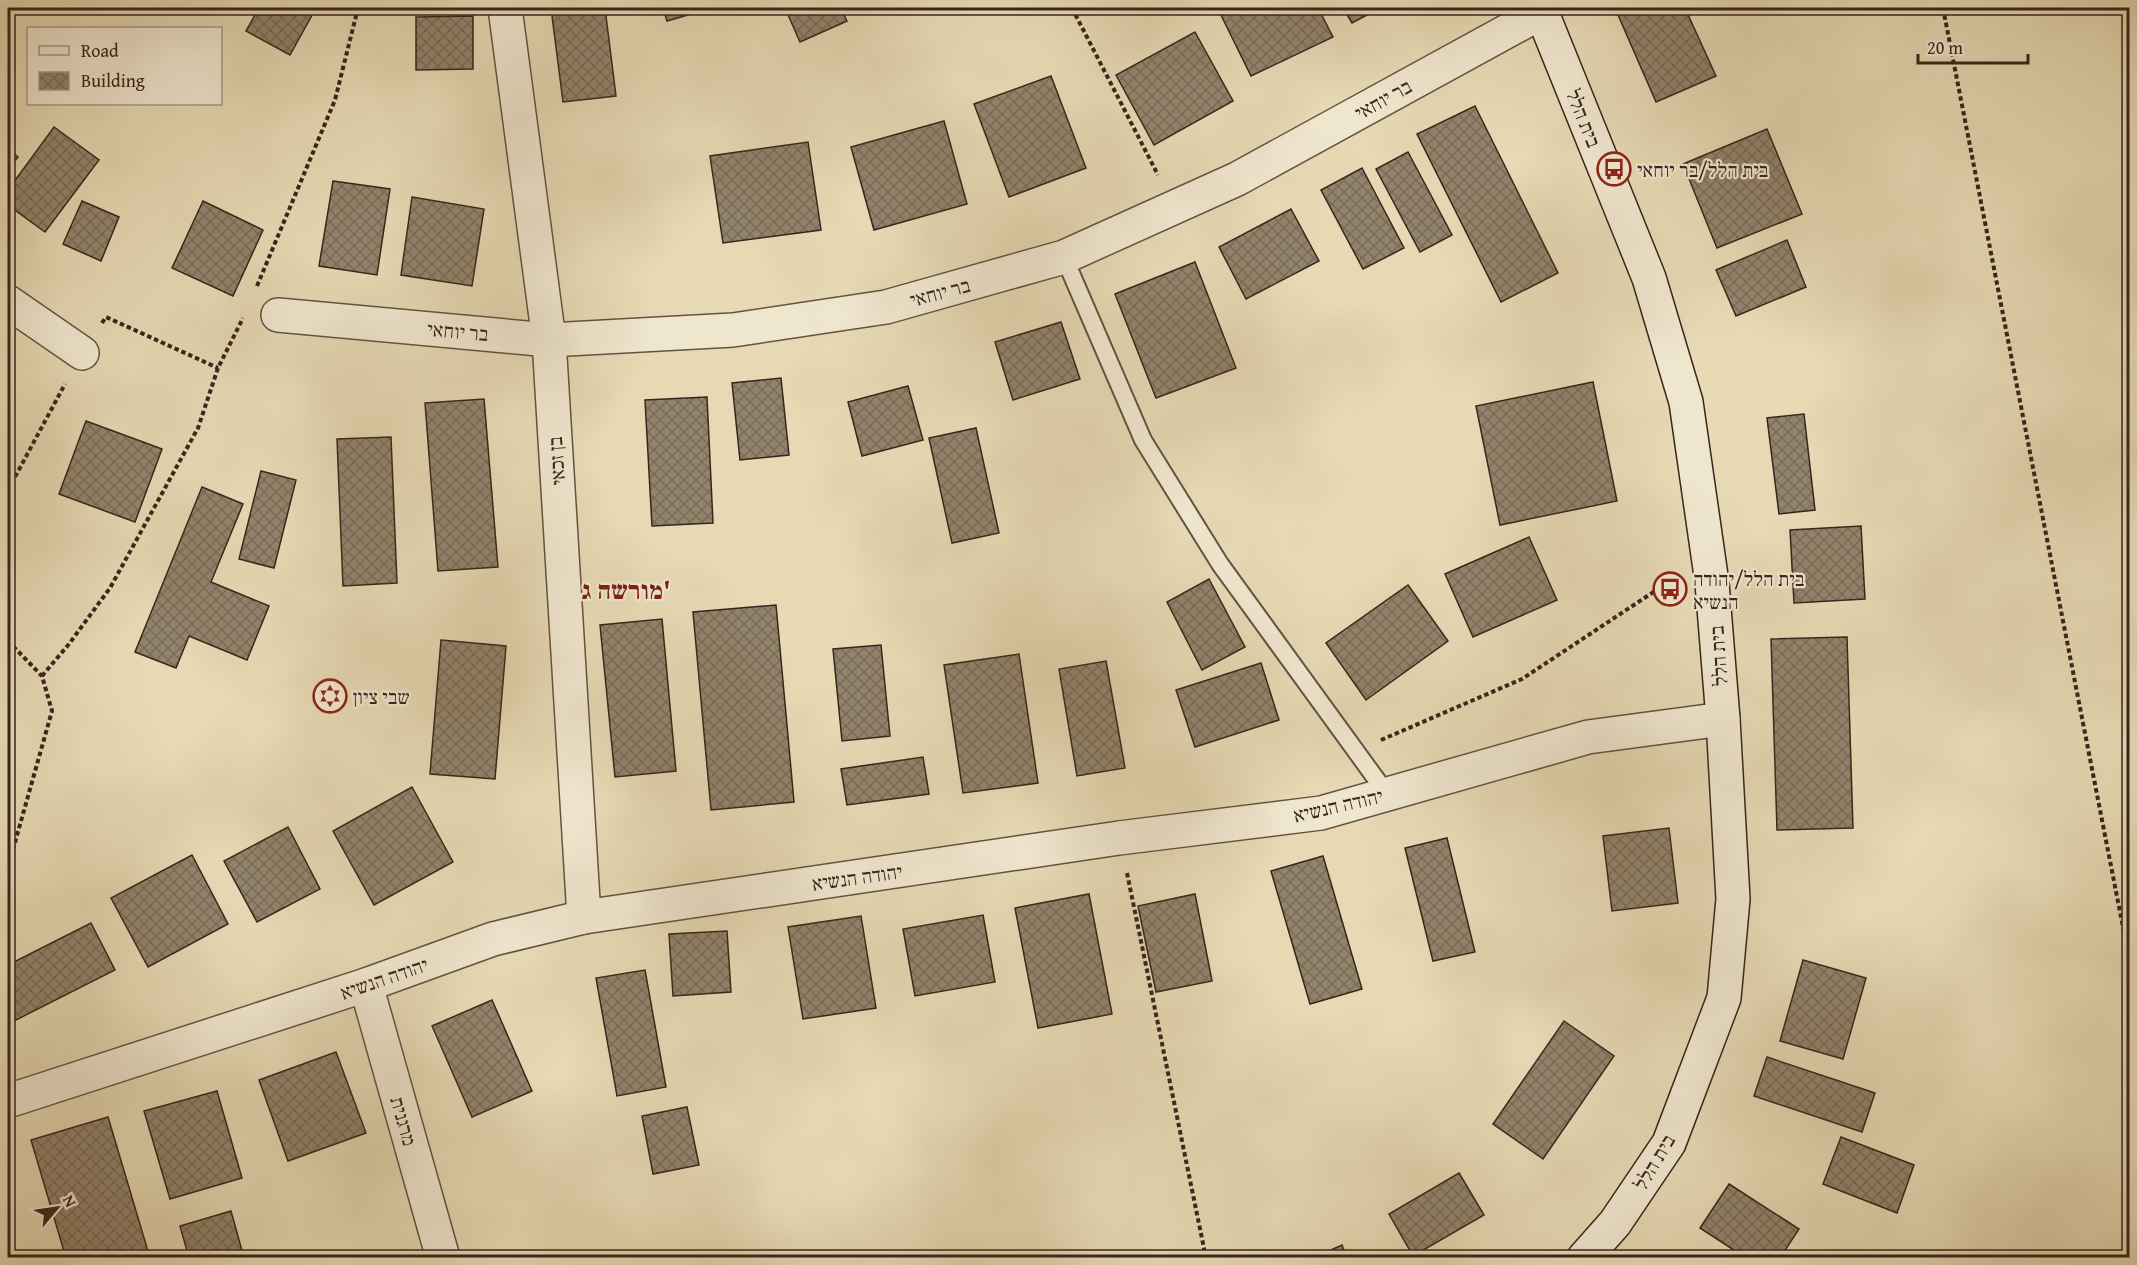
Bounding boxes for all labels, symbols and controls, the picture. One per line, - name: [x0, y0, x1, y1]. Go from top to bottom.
- legend: [27, 27, 222, 105]
- scale bar: [1918, 27, 2028, 65]
- text: 20 m: [1927, 34, 1963, 61]
- text: Road: [81, 37, 119, 64]
- text: Building: [81, 67, 145, 94]
- street label: בר יוחאי: [1349, 71, 1417, 127]
- street label: בית הלל: [1559, 84, 1609, 152]
- bus stop icon: בית הלל/בר יוחאי: [1596, 151, 1632, 187]
- place label: בית הלל/בר יוחאי: [1637, 155, 1768, 184]
- street label: בר יוחאי: [907, 270, 973, 314]
- street label: בר יוחאי: [426, 314, 490, 348]
- street label: בן זכאי: [540, 436, 572, 486]
- place label: בית הלל/יהודה הנשיא: [1693, 564, 1804, 616]
- district label: מורשה ג': [582, 570, 670, 609]
- bus stop icon: בית הלל/יהודה הנשיא: [1652, 571, 1688, 607]
- street label: בית הלל: [1701, 625, 1735, 687]
- synagogue icon: שבי ציון: [312, 678, 348, 714]
- place label: שבי ציון: [353, 682, 410, 711]
- street label: יהודה הנשיא: [1290, 781, 1386, 829]
- street label: יהודה הנשיא: [810, 856, 904, 898]
- street label: יהודה הנשיא: [336, 949, 432, 1007]
- street label: מרגנית: [383, 1093, 425, 1149]
- street label: בית הלל: [1626, 1129, 1682, 1195]
- north arrow: [27, 1178, 87, 1238]
- text: N: [57, 1190, 83, 1211]

